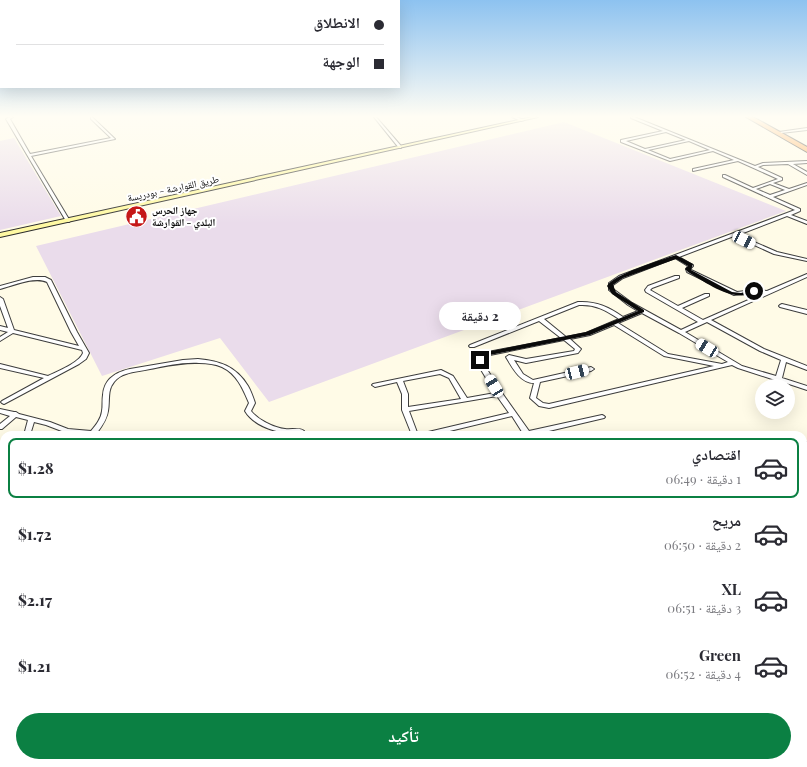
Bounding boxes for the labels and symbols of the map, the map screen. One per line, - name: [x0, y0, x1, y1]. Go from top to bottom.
- street label: طريق القوارشة - بودريسة: [126, 171, 220, 205]
- public building icon: جهاز الحرس البلدي - القوارشة: [123, 203, 149, 229]
- place label: جهاز الحرس البلدي - القوارشة: [152, 203, 215, 230]
- car: [731, 229, 757, 251]
- route start: [745, 282, 763, 300]
- callout: 2 دقيقة: [439, 302, 521, 330]
- car: [694, 337, 720, 359]
- route end: [471, 351, 489, 369]
- car: [564, 363, 590, 381]
- car: [483, 373, 505, 399]

